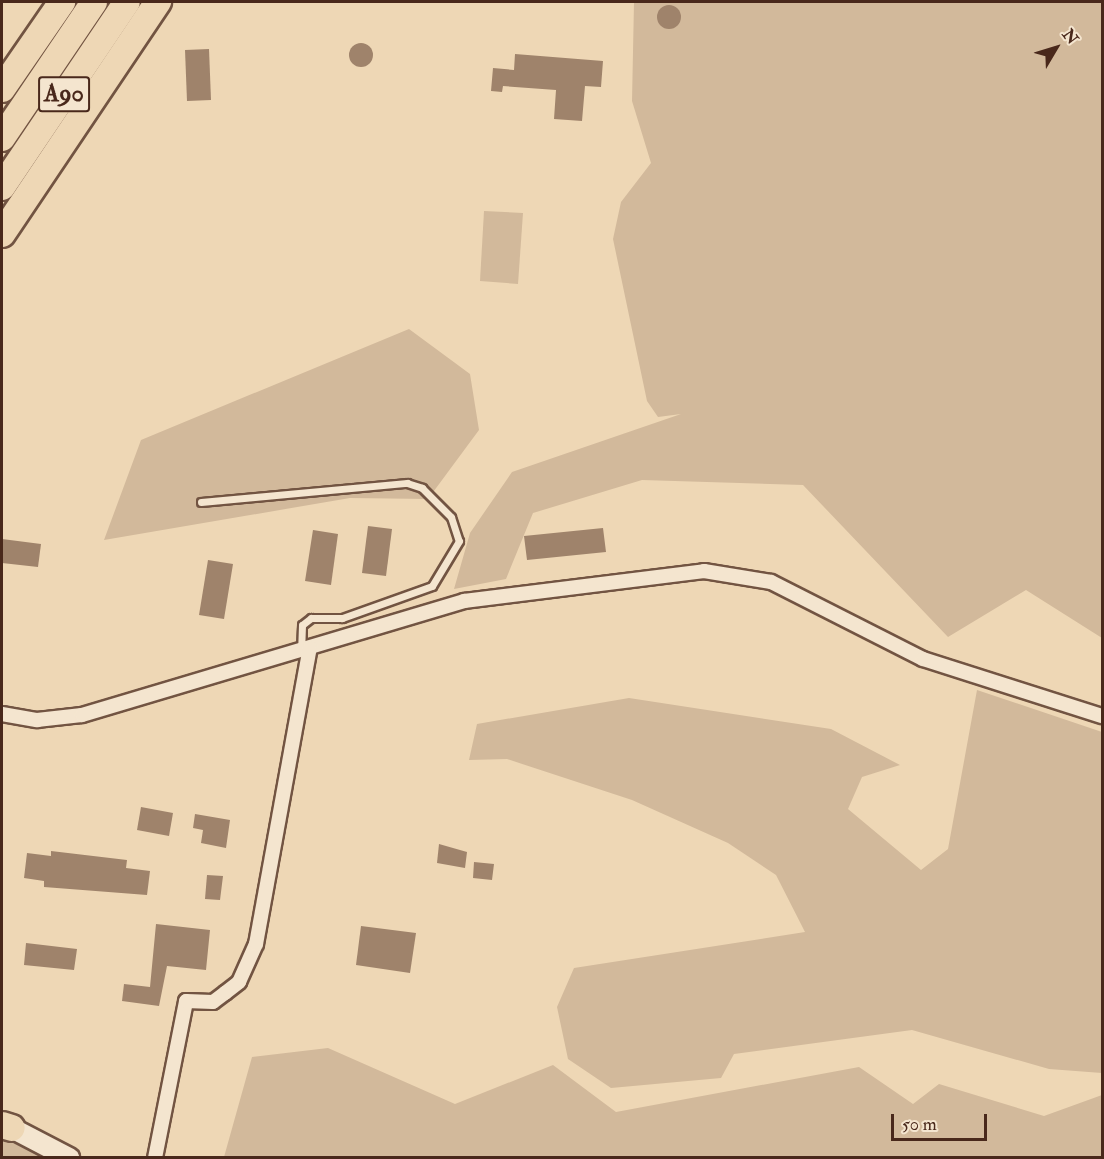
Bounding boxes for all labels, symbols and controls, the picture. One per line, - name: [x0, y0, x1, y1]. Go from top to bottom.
- north arrow: [1026, 18, 1086, 78]
- text: N: [1058, 25, 1082, 49]
- road number: A90: [37, 73, 91, 115]
- scale bar: [894, 1102, 990, 1140]
- text: 50 m: [902, 1113, 937, 1136]

